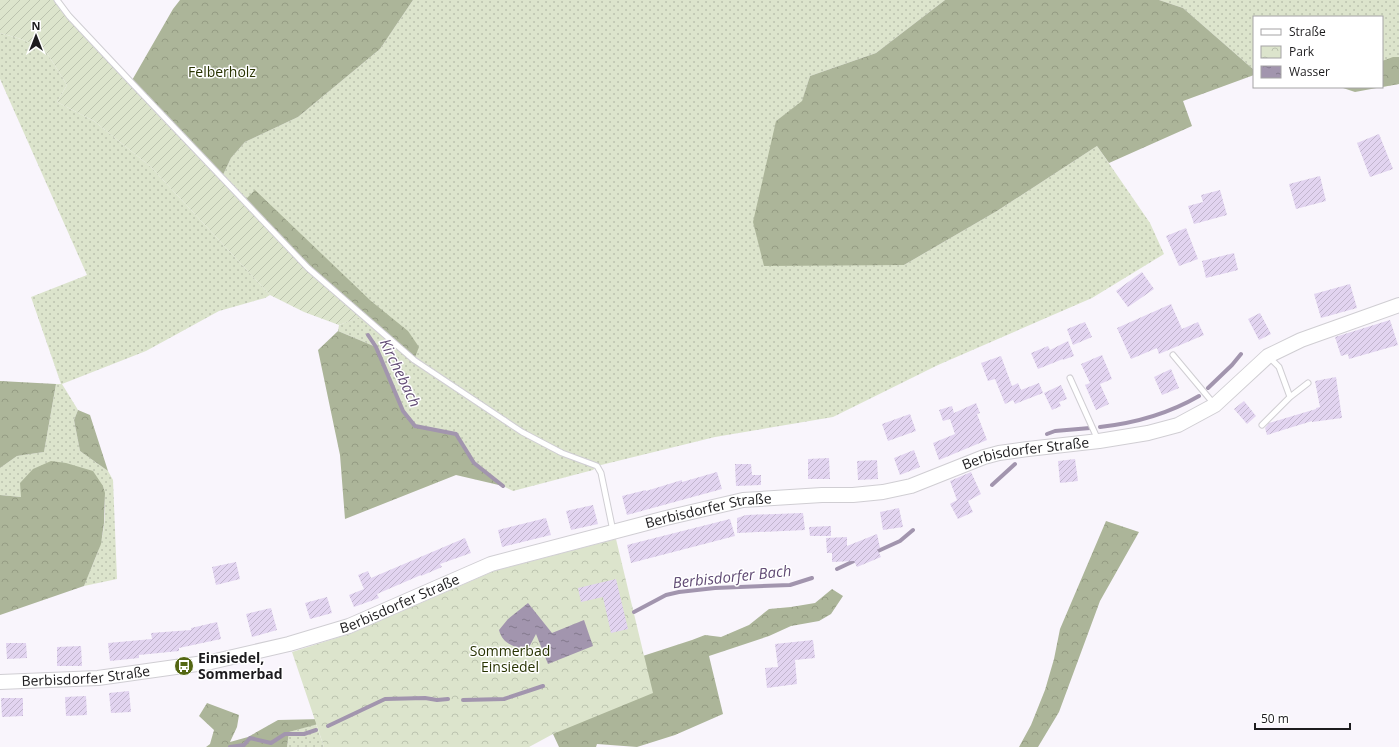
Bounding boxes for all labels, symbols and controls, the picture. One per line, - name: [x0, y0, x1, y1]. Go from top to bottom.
- north arrow: [16, 16, 56, 56]
- legend: [1253, 16, 1383, 88]
- text: N: [32, 18, 40, 33]
- text: Straße: [1289, 23, 1326, 40]
- text: Park: [1289, 43, 1315, 60]
- park label: Felberholz: [188, 62, 256, 81]
- text: Wasser: [1289, 63, 1330, 80]
- water label: Kirchebach: [376, 335, 426, 410]
- street label: Berbisdorfer Straße: [959, 432, 1090, 474]
- street label: Berbisdorfer Straße: [643, 488, 772, 532]
- water label: Berbisdorfer Bach: [672, 560, 792, 592]
- street label: Berbisdorfer Straße: [337, 569, 462, 637]
- park label: Sommerbad Einsiedel: [470, 641, 550, 676]
- place label: Einsiedel, Sommerbad: [198, 648, 283, 683]
- bus stop icon: Einsiedel, Sommerbad: [173, 655, 195, 677]
- street label: Berbisdorfer Straße: [21, 661, 151, 690]
- scale bar: [1255, 705, 1350, 731]
- text: 50 m: [1261, 710, 1289, 727]

